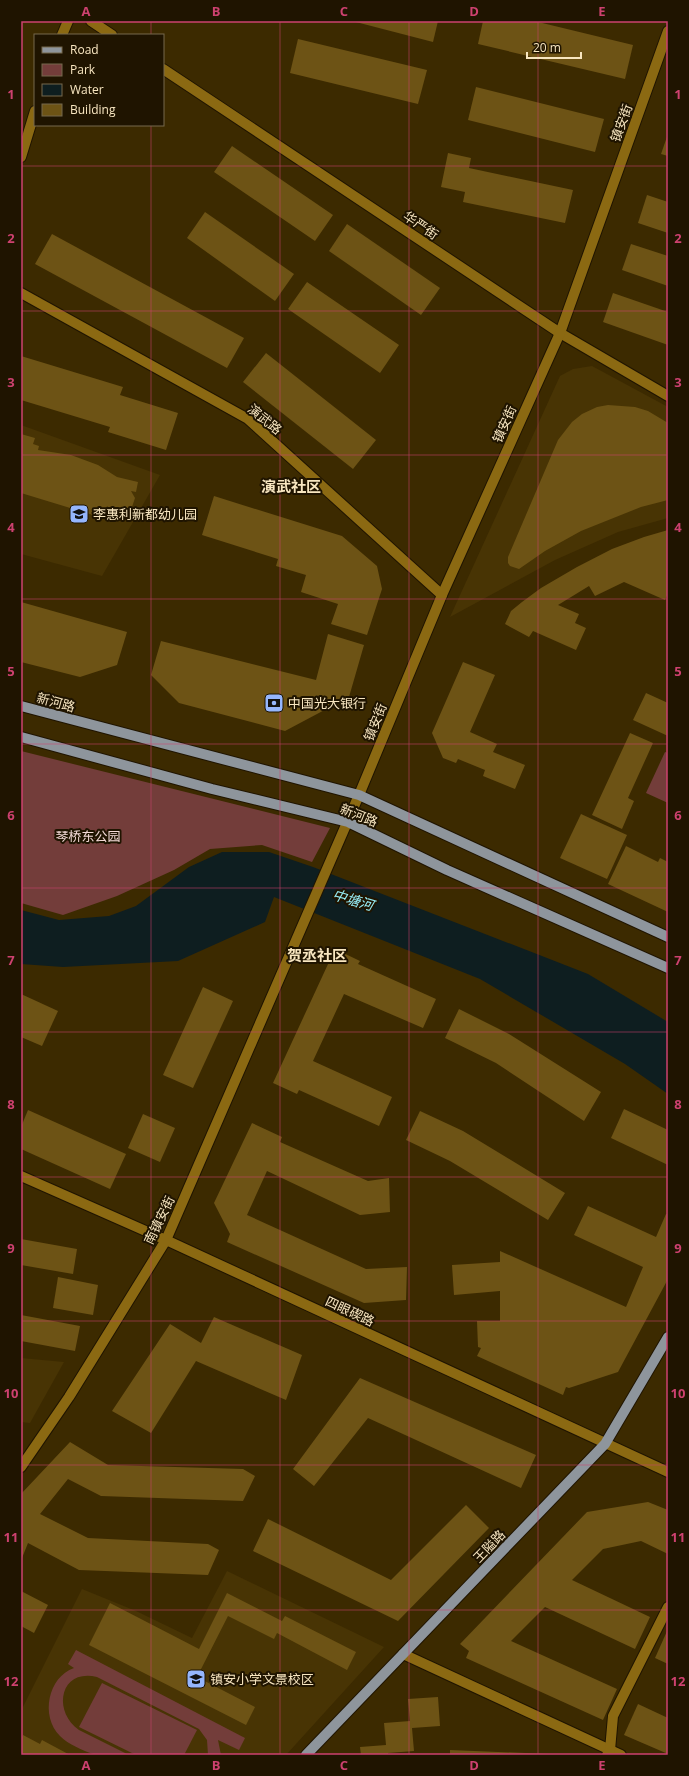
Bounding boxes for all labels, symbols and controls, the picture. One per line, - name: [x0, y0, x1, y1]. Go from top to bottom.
- text: A: [82, 2, 91, 20]
- text: B: [212, 2, 221, 20]
- text: C: [340, 2, 348, 20]
- text: D: [469, 2, 479, 20]
- text: E: [598, 2, 606, 20]
- legend: [34, 34, 164, 126]
- scale bar: [527, 34, 581, 60]
- text: 20 m: [533, 39, 561, 56]
- text: Road: [70, 41, 99, 58]
- text: Park: [70, 61, 96, 78]
- text: Water: [70, 81, 104, 98]
- text: 1: [7, 85, 15, 103]
- text: 1: [674, 85, 682, 103]
- text: Building: [70, 101, 116, 118]
- street label: 镇安街: [606, 102, 636, 144]
- street label: 华严街: [400, 207, 442, 243]
- text: 2: [7, 229, 15, 247]
- text: 2: [674, 229, 682, 247]
- text: 3: [7, 373, 15, 391]
- text: 3: [674, 373, 682, 391]
- street label: 演武路: [244, 400, 286, 438]
- street label: 镇安街: [488, 403, 520, 445]
- district label: 演武社区: [261, 476, 321, 496]
- school or university icon: 李惠利新都幼儿园: [68, 503, 90, 525]
- place label: 李惠利新都幼儿园: [93, 505, 197, 523]
- text: 4: [7, 518, 15, 536]
- text: 4: [674, 518, 682, 536]
- text: 5: [7, 662, 15, 680]
- text: 5: [674, 662, 682, 680]
- street label: 新河路: [35, 688, 77, 716]
- bank icon: 中国光大银行: [263, 692, 285, 714]
- place label: 中国光大银行: [288, 694, 366, 712]
- street label: 镇安街: [359, 701, 391, 743]
- street label: 新河路: [338, 799, 380, 831]
- text: 6: [7, 806, 15, 824]
- text: 6: [674, 806, 682, 824]
- park label: 琴桥东公园: [55, 827, 121, 845]
- water label: 中塘河: [330, 885, 379, 915]
- district label: 贺丞社区: [287, 945, 347, 965]
- text: 7: [7, 951, 15, 969]
- text: 7: [674, 951, 682, 969]
- text: 8: [7, 1095, 15, 1113]
- text: 8: [674, 1095, 682, 1113]
- street label: 南镇安街: [140, 1193, 178, 1247]
- text: 9: [7, 1239, 15, 1257]
- text: 9: [674, 1239, 682, 1257]
- street label: 四眼碶路: [323, 1292, 377, 1330]
- text: 10: [4, 1384, 18, 1402]
- text: 10: [671, 1384, 685, 1402]
- street label: 王隘路: [469, 1526, 509, 1566]
- text: 11: [4, 1528, 18, 1546]
- text: 11: [671, 1528, 685, 1546]
- school or university icon: 镇安小学文景校区: [185, 1668, 207, 1690]
- place label: 镇安小学文景校区: [210, 1670, 314, 1688]
- text: 12: [4, 1672, 19, 1690]
- text: 12: [671, 1672, 686, 1690]
- text: A: [82, 1756, 91, 1774]
- text: B: [212, 1756, 221, 1774]
- text: C: [340, 1756, 348, 1774]
- text: D: [469, 1756, 479, 1774]
- text: E: [598, 1756, 606, 1774]

